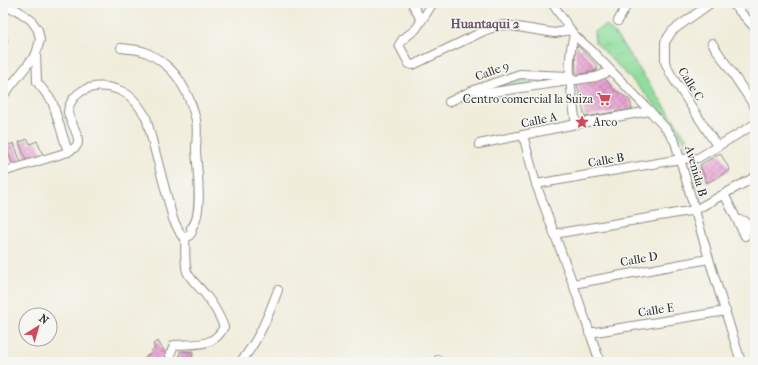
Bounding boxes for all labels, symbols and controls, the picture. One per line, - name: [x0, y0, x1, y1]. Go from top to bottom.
- district label: Huantaqui 2: [450, 16, 520, 32]
- street label: Calle 9: [473, 58, 511, 84]
- street label: Calle C: [675, 65, 707, 103]
- supermarket icon: Centro comercial la Suiza: [596, 91, 612, 107]
- place label: Centro comercial la Suiza: [463, 92, 593, 106]
- street label: Calle A: [520, 109, 559, 131]
- place icon: Arco: [574, 114, 590, 130]
- place label: Arco: [592, 115, 617, 129]
- street label: Avenida B: [682, 143, 710, 198]
- street label: Calle B: [587, 150, 625, 170]
- street label: Calle D: [619, 249, 659, 269]
- street label: Calle E: [637, 300, 675, 320]
- north arrow: [18, 307, 58, 347]
- text: N: [36, 312, 51, 328]

